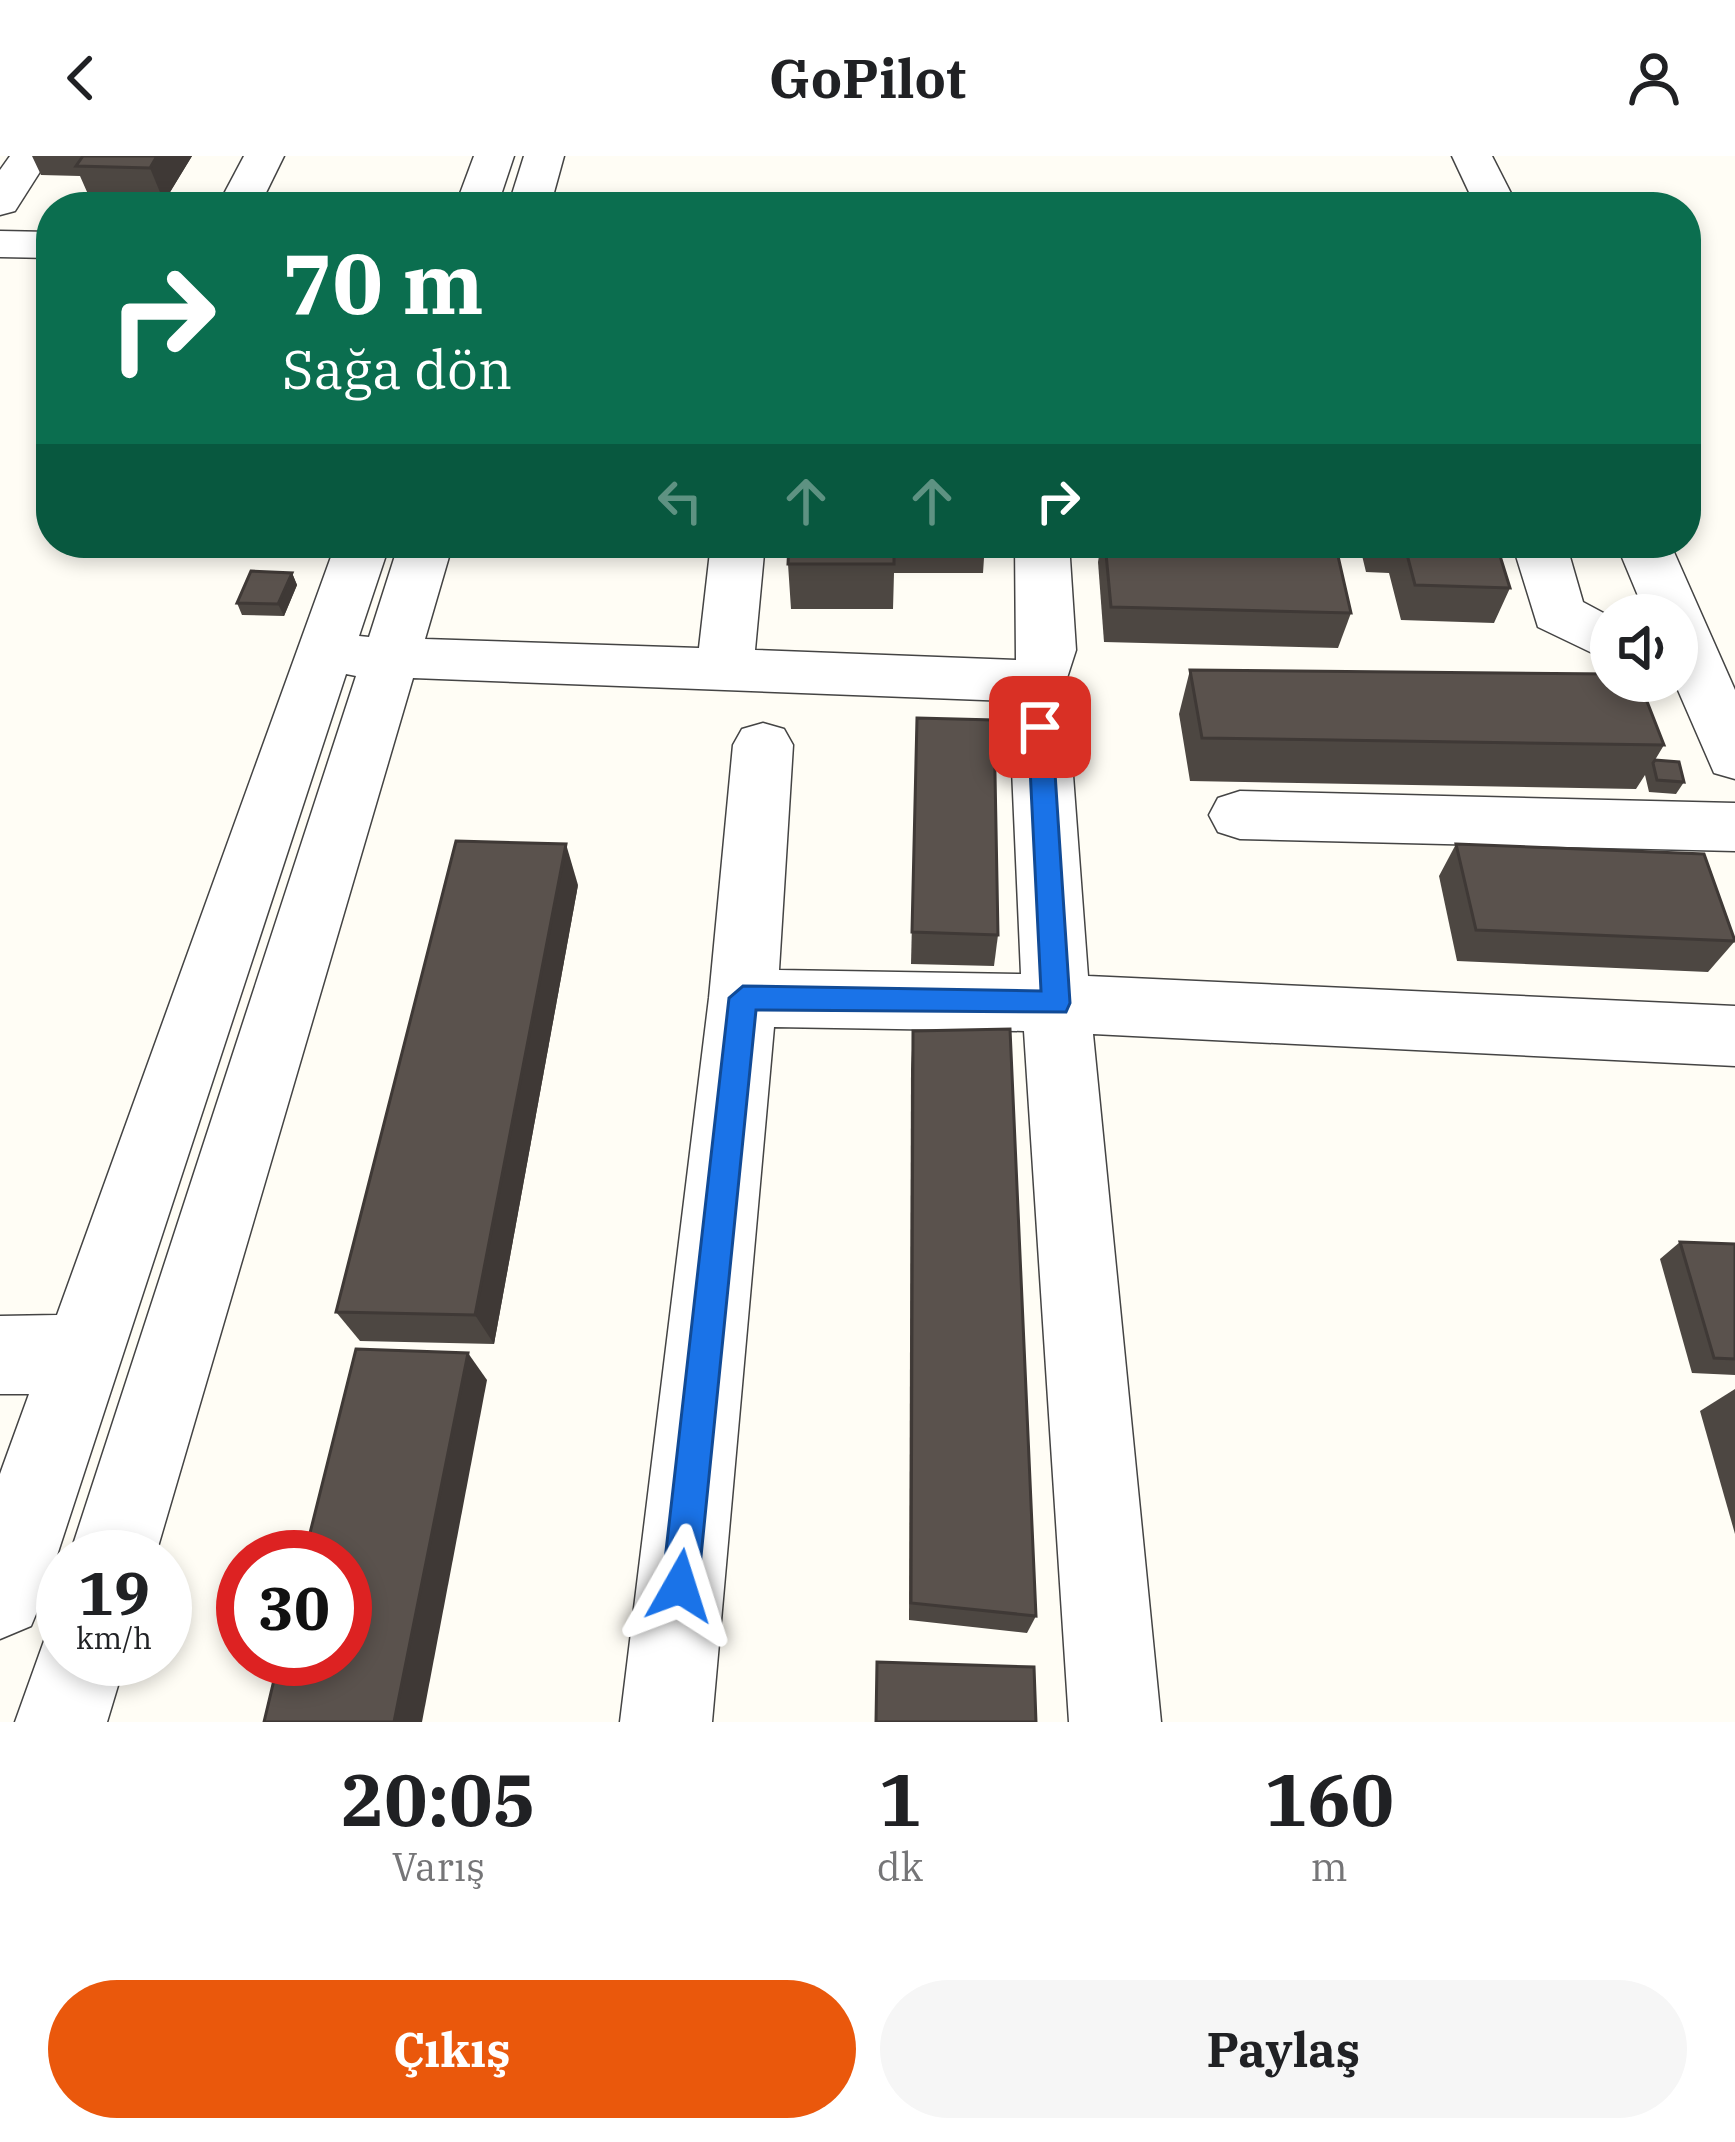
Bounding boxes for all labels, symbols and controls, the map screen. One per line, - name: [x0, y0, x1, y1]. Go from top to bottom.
- text: GoPilot: [769, 43, 966, 113]
- icon: back: [48, 45, 114, 111]
- icon: person: [1621, 45, 1687, 111]
- text: 70 m: [282, 228, 484, 337]
- icon: right: [84, 240, 240, 396]
- text: Sağa dön: [282, 334, 512, 404]
- icon: left: [647, 468, 713, 534]
- icon: ahead: [773, 468, 839, 534]
- icon: ahead: [899, 468, 965, 534]
- icon: right: [1025, 468, 1091, 534]
- map controls: [1590, 594, 1698, 702]
- button: sound: [1590, 594, 1698, 702]
- pin: [989, 676, 1091, 778]
- icon: arrive: [1007, 694, 1073, 760]
- position arrow: [617, 1523, 743, 1649]
- speed limit sign: 30: [216, 1530, 372, 1686]
- text: 19: [78, 1553, 150, 1632]
- text: km/h: [76, 1618, 152, 1657]
- text: 20:05: [341, 1752, 536, 1846]
- text: 1: [878, 1752, 922, 1846]
- text: 160: [1264, 1752, 1394, 1846]
- text: Varış: [392, 1841, 485, 1892]
- text: dk: [877, 1841, 923, 1892]
- text: m: [1311, 1841, 1348, 1892]
- button: Çıkış: [48, 1980, 856, 2118]
- button: Paylaş: [880, 1980, 1687, 2118]

